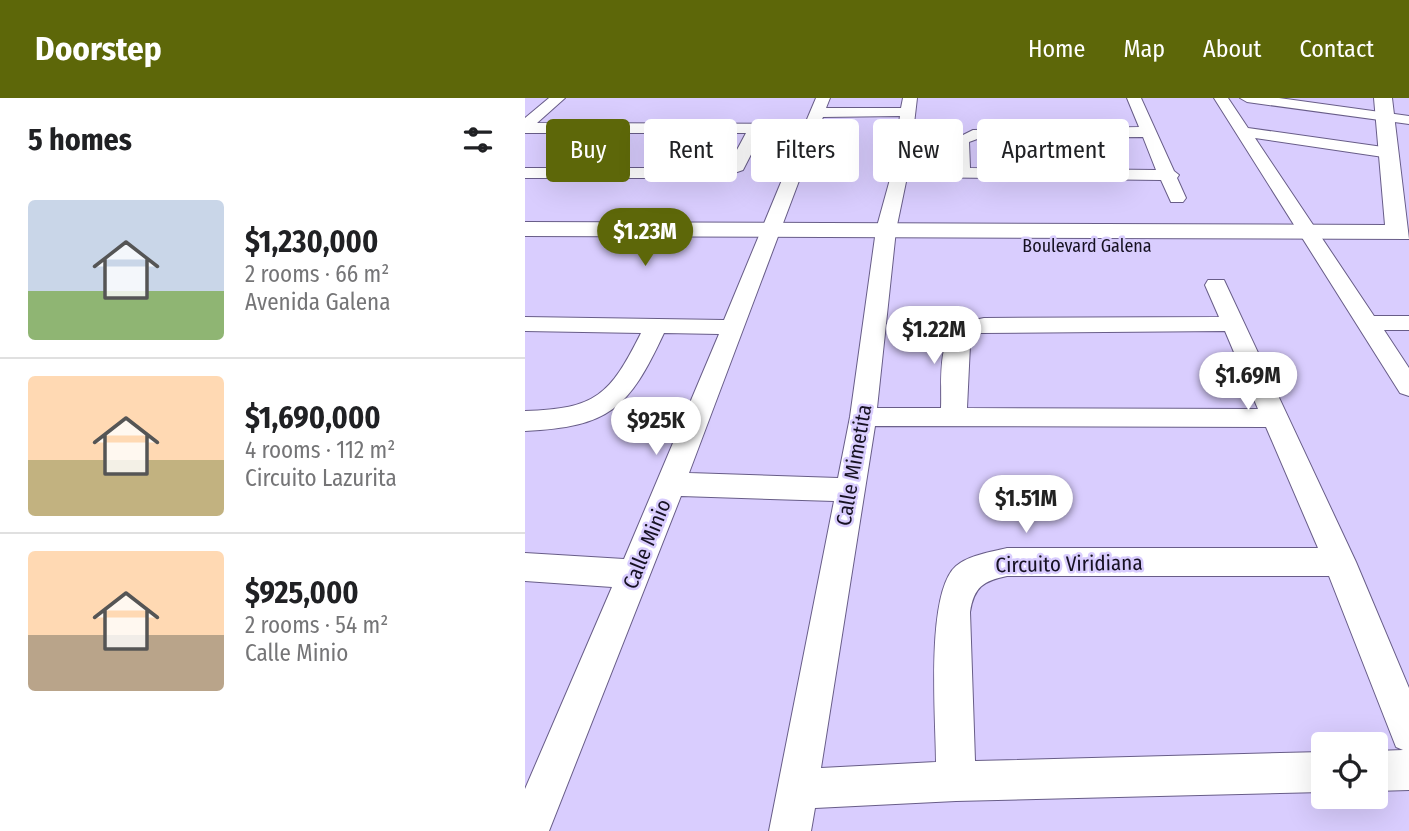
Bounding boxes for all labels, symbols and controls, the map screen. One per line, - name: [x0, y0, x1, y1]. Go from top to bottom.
- text: Doorstep: [35, 29, 162, 69]
- text: Home: [1028, 35, 1085, 63]
- text: Map: [1123, 35, 1165, 63]
- text: About: [1203, 35, 1261, 63]
- text: Contact: [1299, 35, 1374, 63]
- chip: Buy: [546, 119, 630, 182]
- chip: Rent: [644, 119, 737, 182]
- chip: Filters: [751, 119, 859, 182]
- chip: New: [873, 119, 963, 182]
- chip: Apartment: [977, 119, 1129, 182]
- icon: filters: [459, 121, 497, 159]
- text: 5 homes: [28, 122, 132, 158]
- pin: $1.23M: [588, 208, 702, 268]
- text: $1.23M: [613, 217, 677, 245]
- text: $1,230,000: [245, 224, 378, 260]
- icon: home: [84, 228, 168, 312]
- street label: Boulevard Galena: [1022, 235, 1152, 257]
- text: 2 rooms · 66 m²: [245, 260, 389, 288]
- text: Avenida Galena: [245, 288, 390, 316]
- pin: $1.22M: [877, 306, 991, 366]
- text: $1.22M: [902, 315, 966, 343]
- pin: $1.69M: [1191, 352, 1305, 412]
- text: $1.69M: [1215, 361, 1281, 389]
- pin: $925K: [607, 398, 705, 457]
- text: $1,690,000: [245, 400, 381, 436]
- street label: Calle Mimetita: [831, 402, 877, 528]
- icon: home: [84, 404, 168, 488]
- text: $925K: [627, 406, 685, 434]
- text: 4 rooms · 112 m²: [245, 436, 395, 464]
- text: Circuito Lazurita: [245, 464, 397, 492]
- pin: $1.51M: [969, 476, 1083, 535]
- text: $1.51M: [995, 484, 1057, 512]
- street label: Calle Minio: [617, 495, 677, 593]
- street label: Circuito Viridiana: [995, 550, 1143, 578]
- text: $925,000: [245, 575, 359, 611]
- icon: home: [84, 579, 168, 663]
- text: 2 rooms · 54 m²: [245, 611, 388, 639]
- text: Calle Minio: [245, 639, 348, 667]
- map controls: [1311, 732, 1388, 809]
- button: locate: [1311, 732, 1388, 809]

